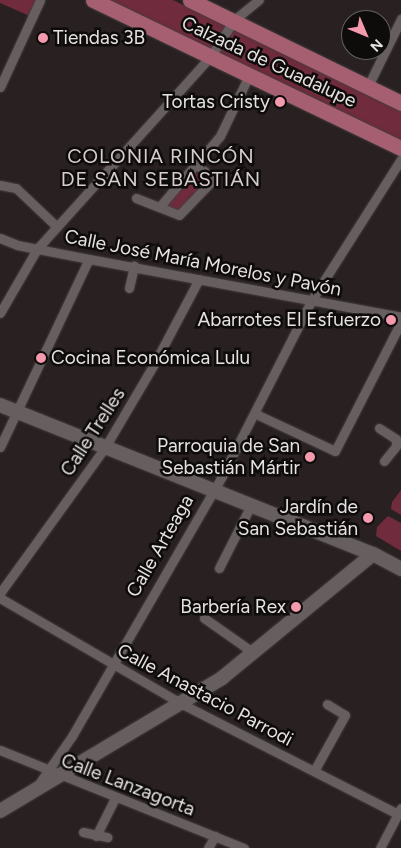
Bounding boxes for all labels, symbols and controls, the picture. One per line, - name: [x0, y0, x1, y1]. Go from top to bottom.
- north arrow: [341, 10, 391, 60]
- street label: Calzada de Guadalupe: [178, 11, 360, 113]
- place label: Tiendas 3B: [53, 27, 145, 49]
- marker: Tiendas 3B: [37, 32, 49, 44]
- text: N: [366, 35, 386, 55]
- place label: Tortas Cristy: [162, 91, 270, 113]
- marker: Tortas Cristy: [274, 96, 286, 108]
- district label: COLONIA RINCÓN DE SAN SEBASTIÁN: [59, 145, 263, 192]
- street label: Calle José María Morelos y Pavón: [63, 225, 343, 301]
- place label: Abarrotes El Esfuerzo: [197, 309, 381, 331]
- marker: Abarrotes El Esfuerzo: [385, 314, 397, 326]
- place label: Cocina Económica Lulu: [51, 347, 250, 369]
- marker: Cocina Económica Lulu: [35, 352, 47, 364]
- street label: Calle Trelles: [56, 384, 130, 480]
- place label: Parroquia de San Sebastián Mártir: [157, 435, 300, 479]
- marker: Parroquia de San Sebastián Mártir: [304, 451, 316, 463]
- street label: Calle Arteaga: [122, 491, 198, 601]
- place label: Jardín de San Sebastián: [238, 496, 358, 540]
- marker: Jardín de San Sebastián: [362, 512, 374, 524]
- place label: Barbería Rex: [180, 596, 286, 618]
- marker: Barbería Rex: [290, 601, 302, 613]
- street label: Calle Anastacio Parrodi: [113, 639, 297, 751]
- street label: Calle Lanzagorta: [58, 749, 198, 821]

